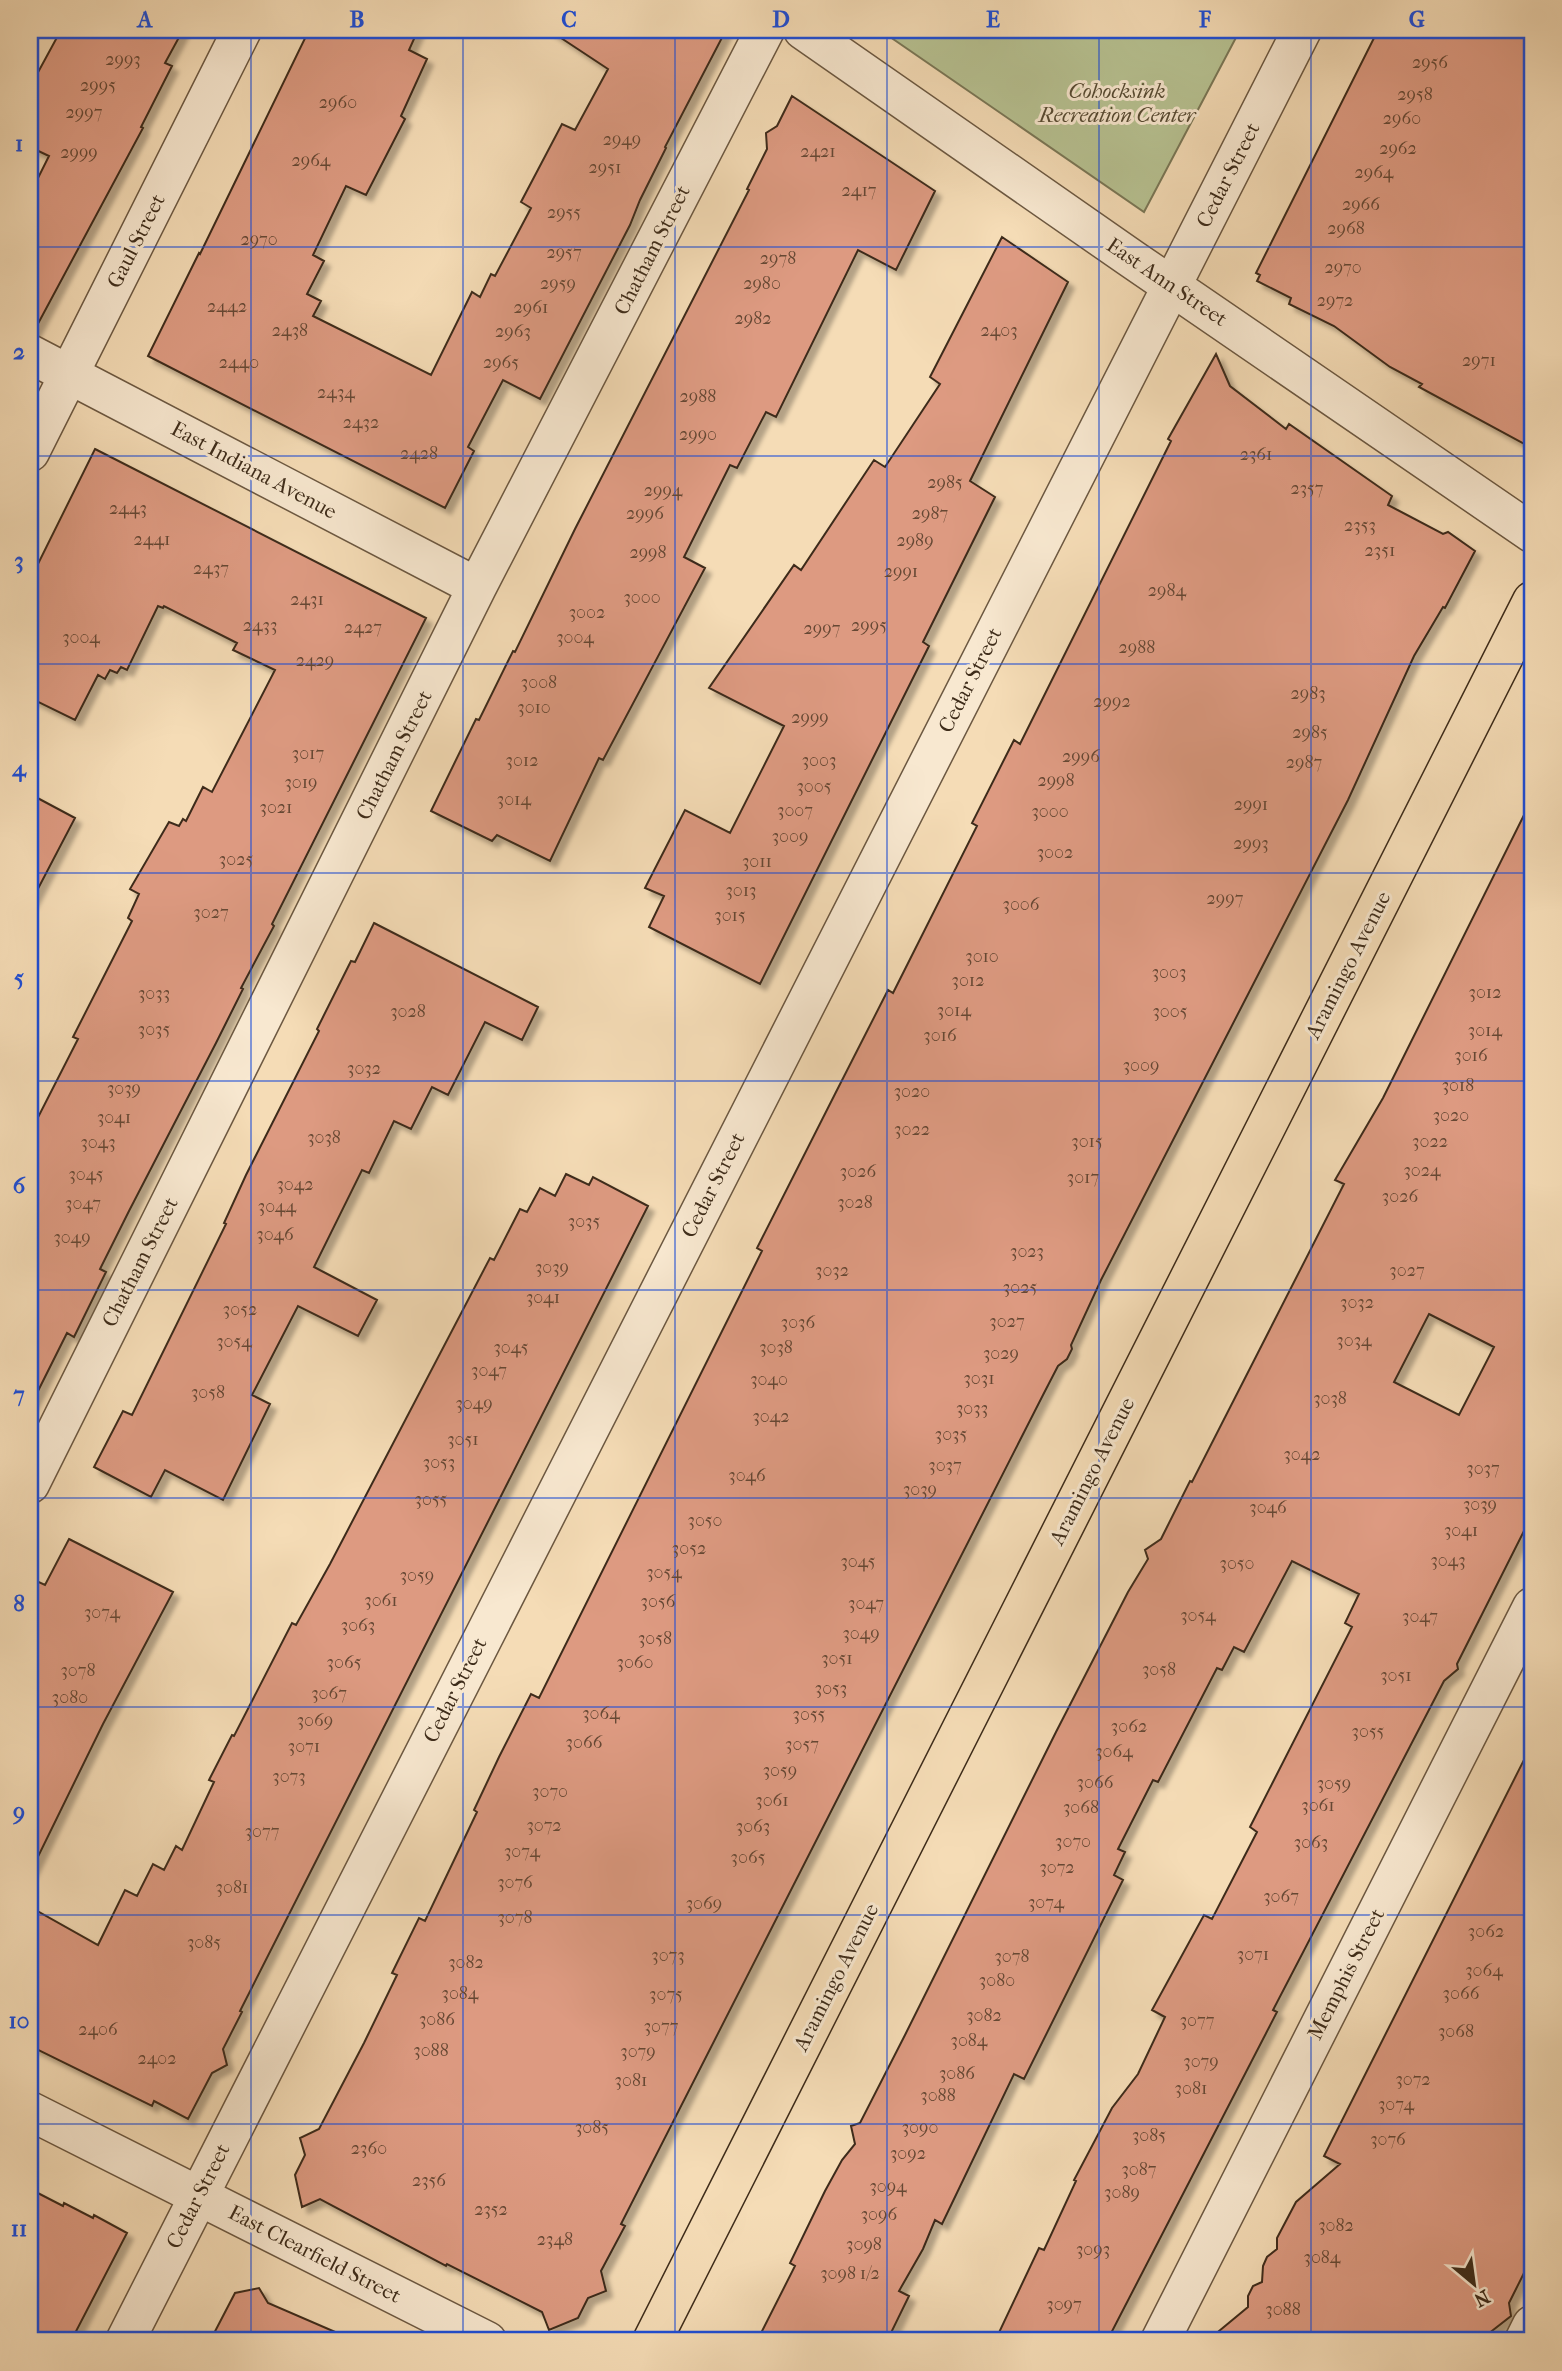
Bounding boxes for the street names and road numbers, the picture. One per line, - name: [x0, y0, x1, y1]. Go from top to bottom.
- street label: Cedar Street: [1191, 118, 1265, 231]
- street label: Chatham Street: [609, 181, 695, 319]
- street label: Gaul Street: [102, 190, 170, 292]
- street label: East Ann Street: [1102, 233, 1232, 331]
- street label: East Indiana Avenue: [167, 416, 341, 524]
- street label: Cedar Street: [933, 623, 1007, 736]
- street label: Chatham Street: [351, 686, 437, 824]
- street label: Aramingo Avenue: [1300, 887, 1396, 1044]
- street label: Cedar Street: [676, 1128, 750, 1241]
- street label: Chatham Street: [97, 1193, 183, 1331]
- street label: Aramingo Avenue: [1044, 1393, 1140, 1550]
- street label: Cedar Street: [418, 1633, 492, 1746]
- street label: Aramingo Avenue: [788, 1899, 884, 2056]
- street label: Memphis Street: [1303, 1904, 1390, 2043]
- street label: Cedar Street: [161, 2139, 235, 2252]
- street label: East Clearfield Street: [225, 2200, 406, 2308]

